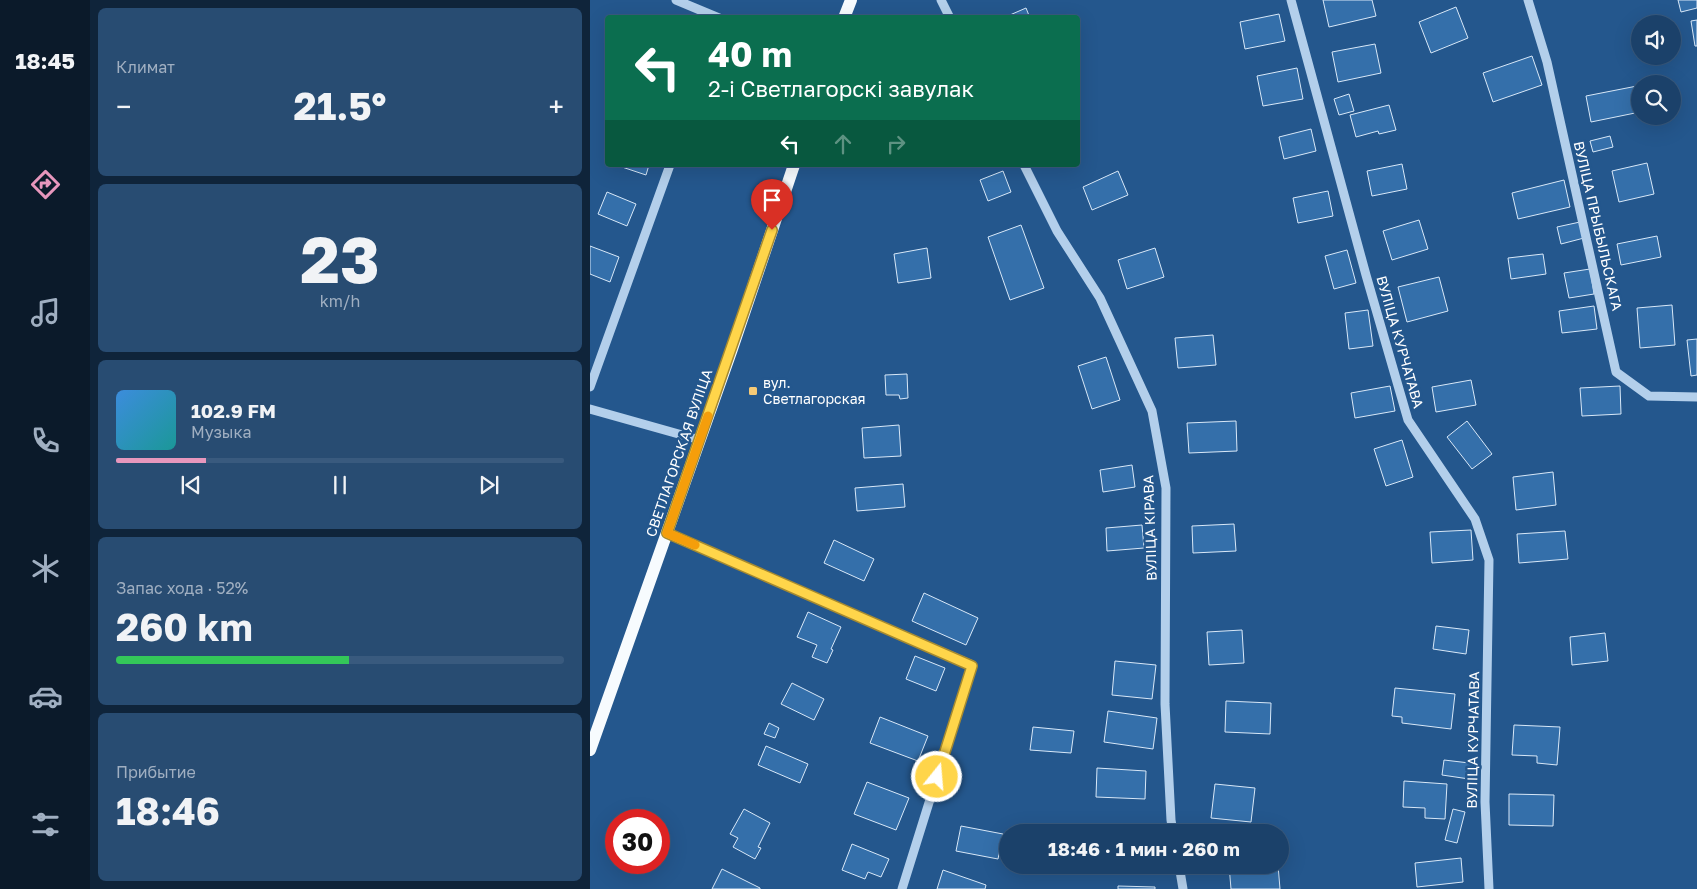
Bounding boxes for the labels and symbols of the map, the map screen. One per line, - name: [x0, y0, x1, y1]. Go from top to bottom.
- street label: ВУЛІЦА ПРЫБЫЛЬСКАГА: [1571, 139, 1626, 313]
- pin: [751, 179, 793, 230]
- street label: ВУЛІЦА КУРЧАТАВА: [1373, 274, 1428, 411]
- street label: СВЕТЛАГОРСКАЯ ВУЛІЦА: [642, 366, 716, 539]
- place label: вул. Светлагорская: [763, 374, 866, 407]
- marker: вул. Светлагорская: [747, 385, 759, 397]
- street label: ВУЛІЦА КІРАВА: [1139, 474, 1160, 581]
- street label: ВУЛІЦА КУРЧАТАВА: [1463, 671, 1482, 809]
- position arrow: [910, 750, 962, 802]
- speed limit sign: 30: [605, 809, 670, 874]

